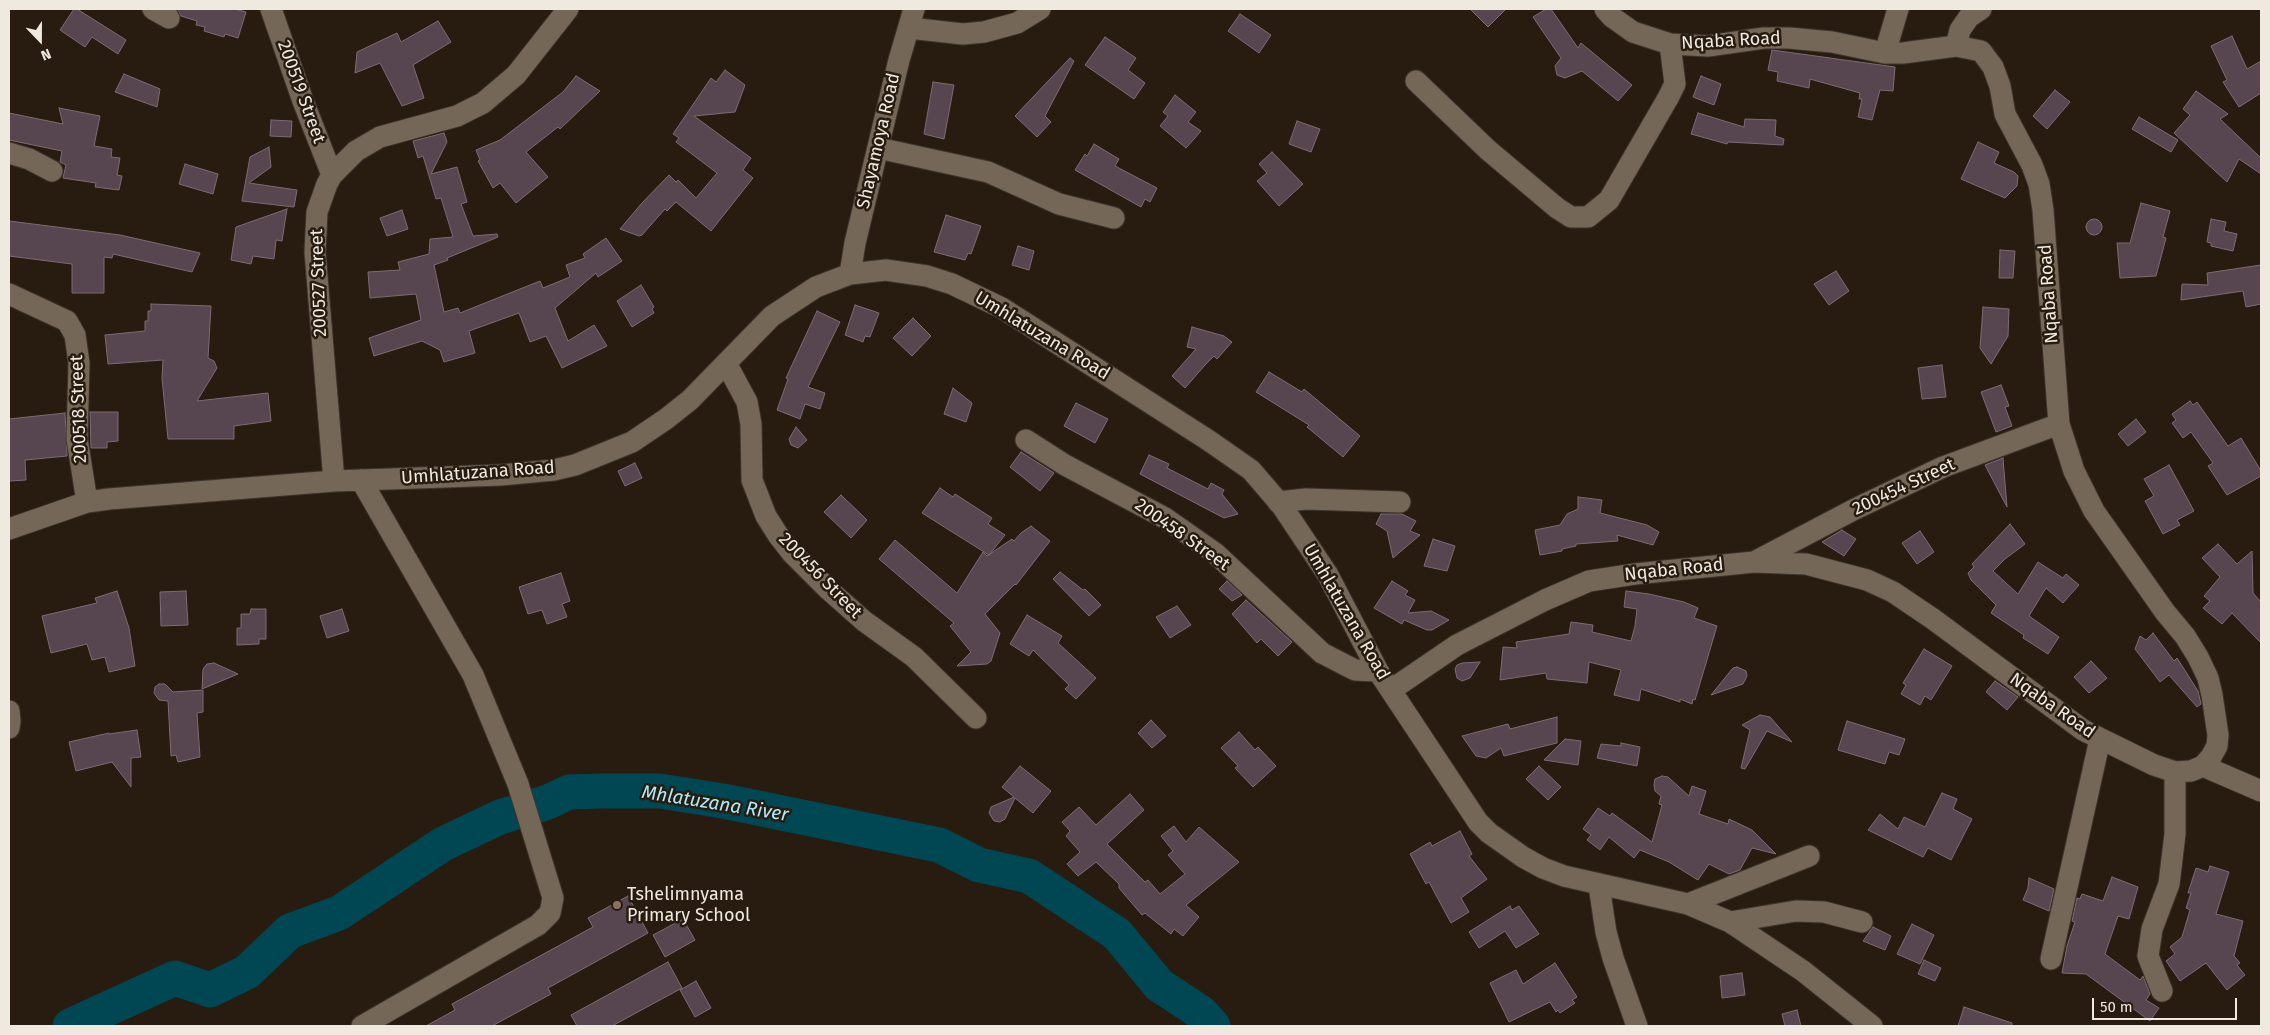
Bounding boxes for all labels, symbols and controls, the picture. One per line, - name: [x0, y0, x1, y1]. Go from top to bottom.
- north arrow: [15, 15, 65, 65]
- street label: Nqaba Road: [1681, 28, 1781, 54]
- street label: 200519 Street: [272, 38, 330, 146]
- text: N: [38, 45, 53, 64]
- street label: Shayamoya Road: [853, 71, 905, 211]
- street label: 200527 Street: [306, 229, 332, 337]
- street label: Nqaba Road: [2035, 244, 2063, 344]
- street label: Umhlatuzana Road: [971, 287, 1113, 385]
- street label: 200518 Street: [66, 354, 92, 464]
- street label: 200454 Street: [1849, 454, 1959, 520]
- street label: Umhlatuzana Road: [401, 457, 555, 489]
- street label: 200458 Street: [1130, 494, 1234, 576]
- street label: 200456 Street: [774, 529, 866, 623]
- street label: Umhlatuzana Road: [1298, 540, 1394, 684]
- street label: Nqaba Road: [1623, 554, 1725, 586]
- street label: Nqaba Road: [2005, 669, 2099, 743]
- water label: Mhlatuzana River: [640, 781, 790, 827]
- place label: Tshelimnyama Primary School: [627, 884, 750, 926]
- marker: Tshelimnyama Primary School: [611, 899, 623, 911]
- scale bar: [2095, 988, 2240, 1020]
- text: 50 m: [2100, 998, 2133, 1016]

